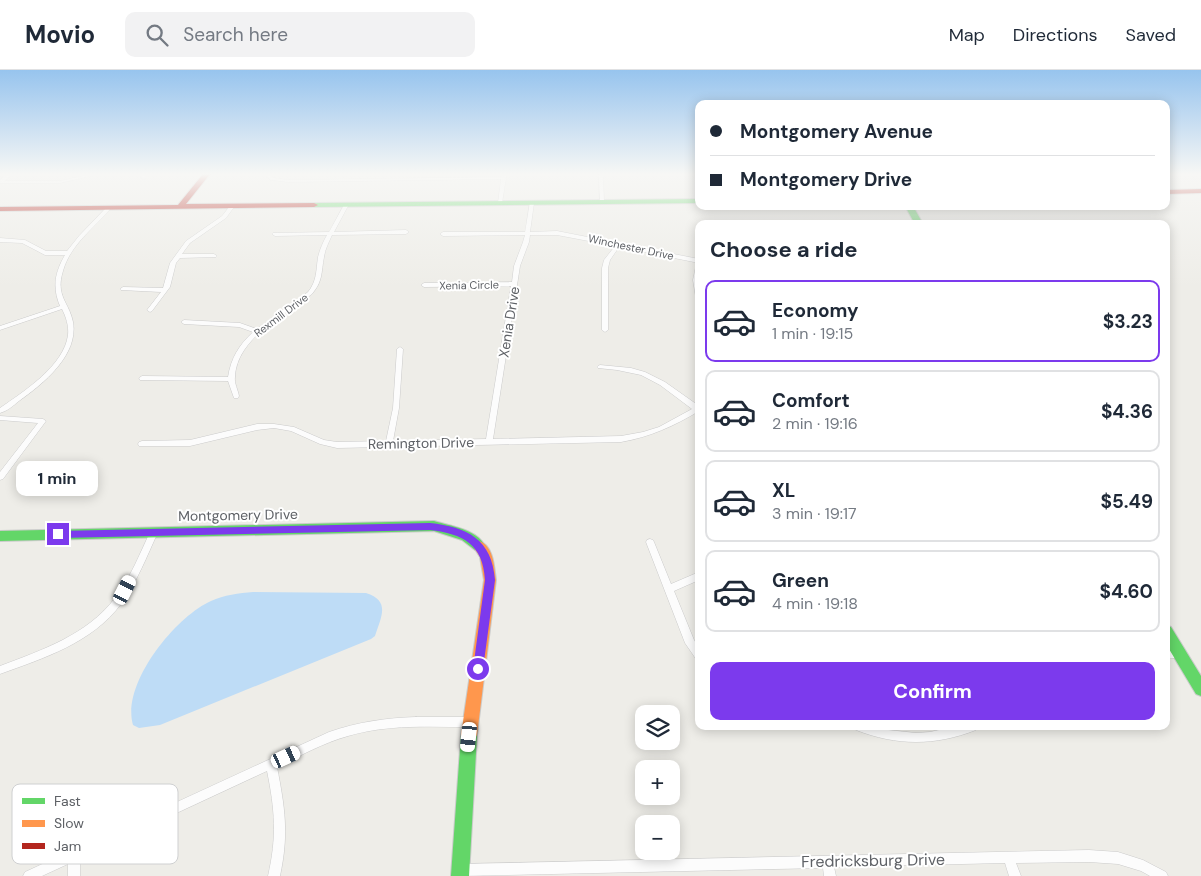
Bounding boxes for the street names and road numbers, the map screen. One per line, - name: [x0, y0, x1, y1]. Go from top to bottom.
- street label: Winchester Drive: [587, 231, 675, 263]
- street label: Xenia Circle: [439, 277, 499, 293]
- street label: Xenia Drive: [494, 285, 524, 359]
- street label: Rexmill Drive: [251, 290, 311, 340]
- street label: Remington Drive: [368, 433, 474, 453]
- street label: Montgomery Drive: [178, 505, 298, 525]
- street label: Fredricksburg Drive: [801, 849, 945, 872]

